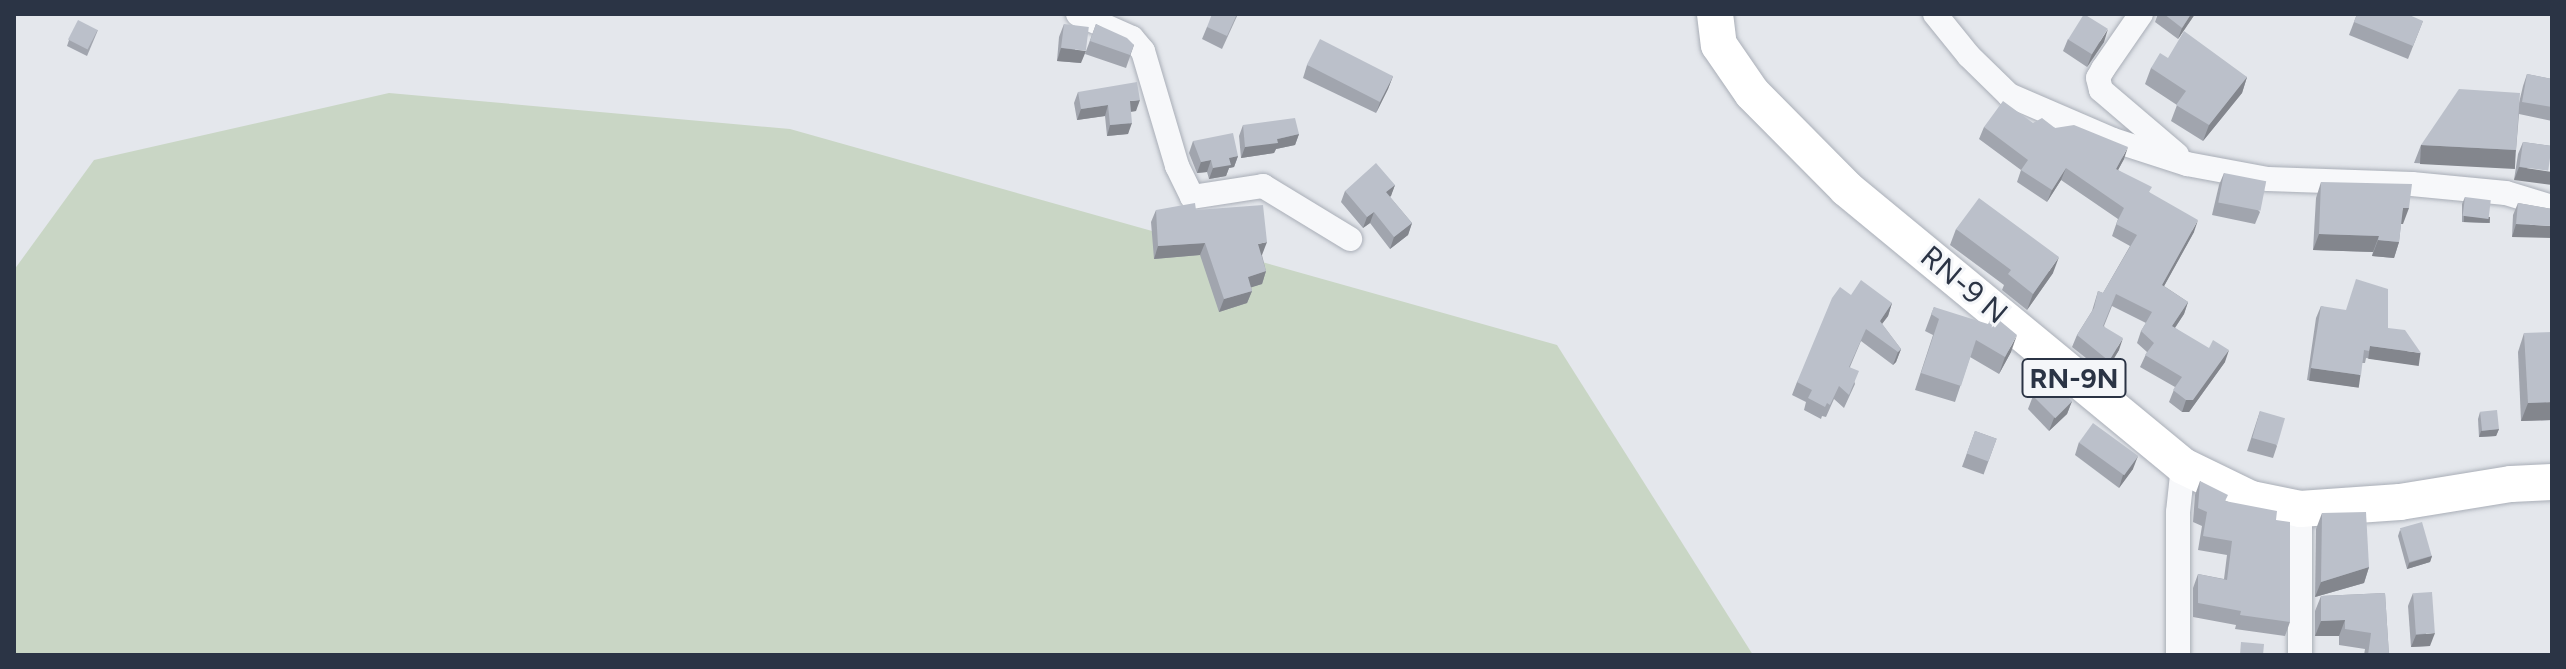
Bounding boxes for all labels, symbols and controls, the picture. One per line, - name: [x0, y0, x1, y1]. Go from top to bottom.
- street label: RN-9 N: [1913, 238, 2015, 332]
- road number: RN-9N: [2020, 354, 2128, 402]

